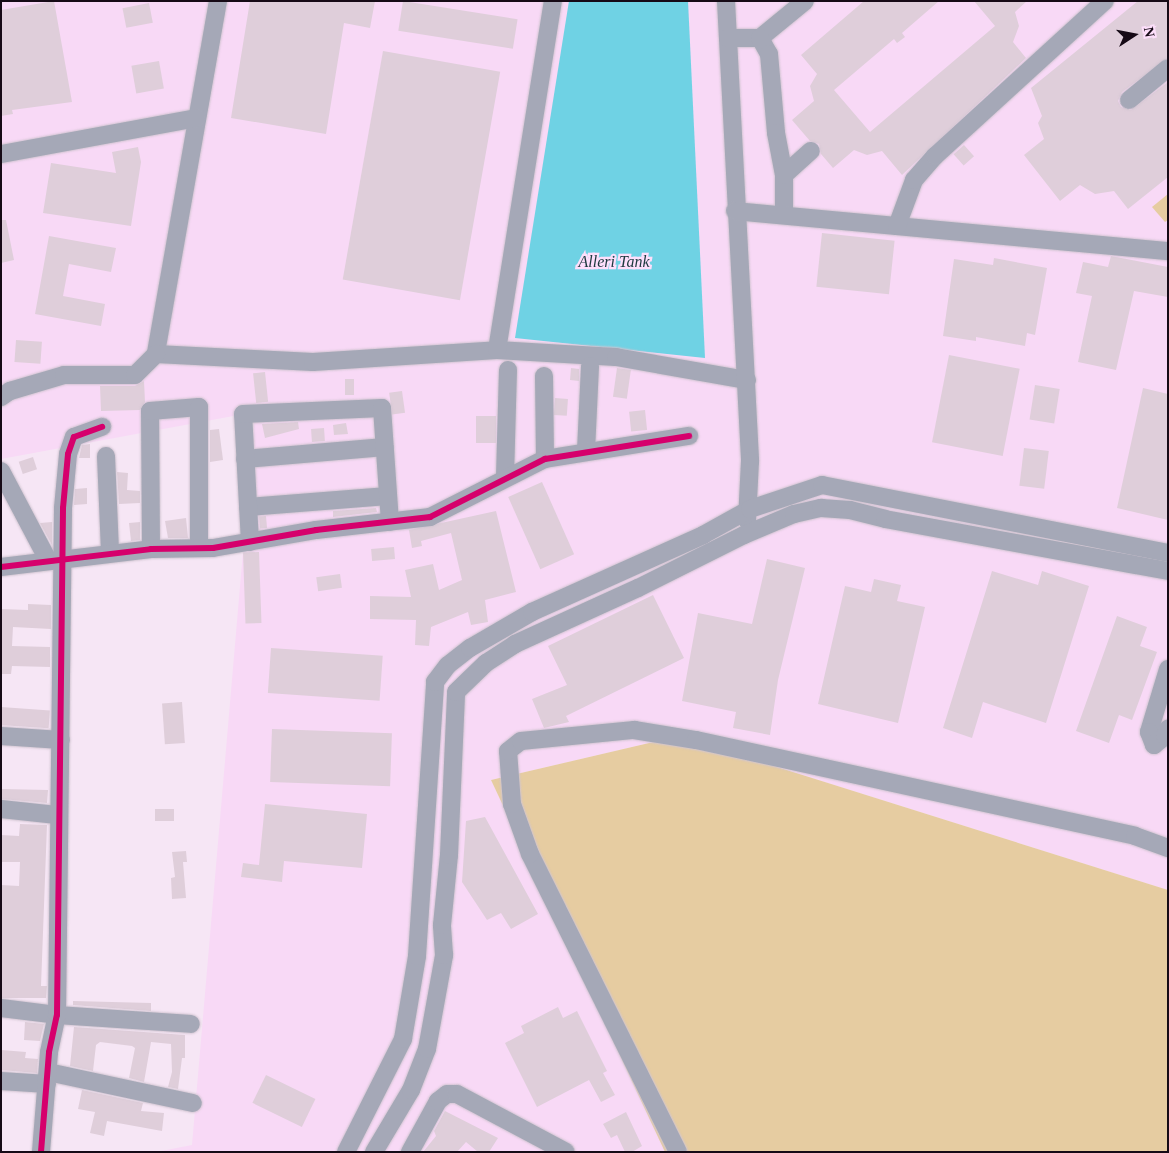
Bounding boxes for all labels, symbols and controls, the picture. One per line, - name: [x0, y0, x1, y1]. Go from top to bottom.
- north arrow: [1109, 10, 1159, 60]
- text: N: [1141, 26, 1158, 38]
- water label: Alleri Tank: [579, 252, 649, 272]

